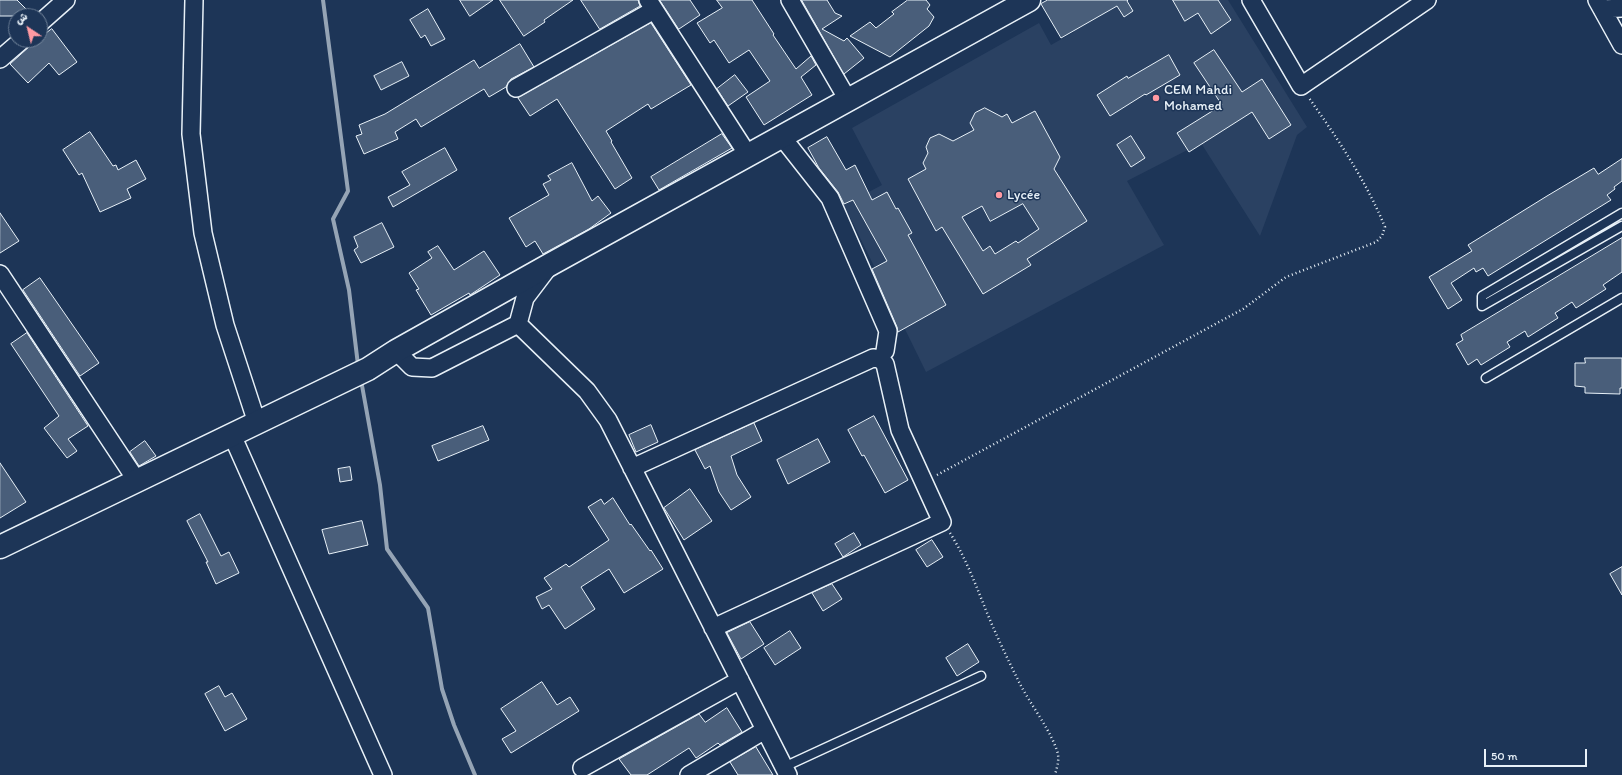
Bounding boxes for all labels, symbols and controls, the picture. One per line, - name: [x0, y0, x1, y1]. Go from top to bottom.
- north arrow: [8, 8, 48, 48]
- text: ش: [13, 10, 30, 27]
- place label: CEM Mahdi Mohamed: [1164, 82, 1232, 114]
- marker: CEM Mahdi Mohamed: [1151, 93, 1161, 103]
- place label: Lycée: [1007, 187, 1040, 203]
- marker: Lycée: [994, 190, 1004, 200]
- scale bar: [1486, 741, 1589, 767]
- text: 50 m: [1491, 749, 1517, 763]

